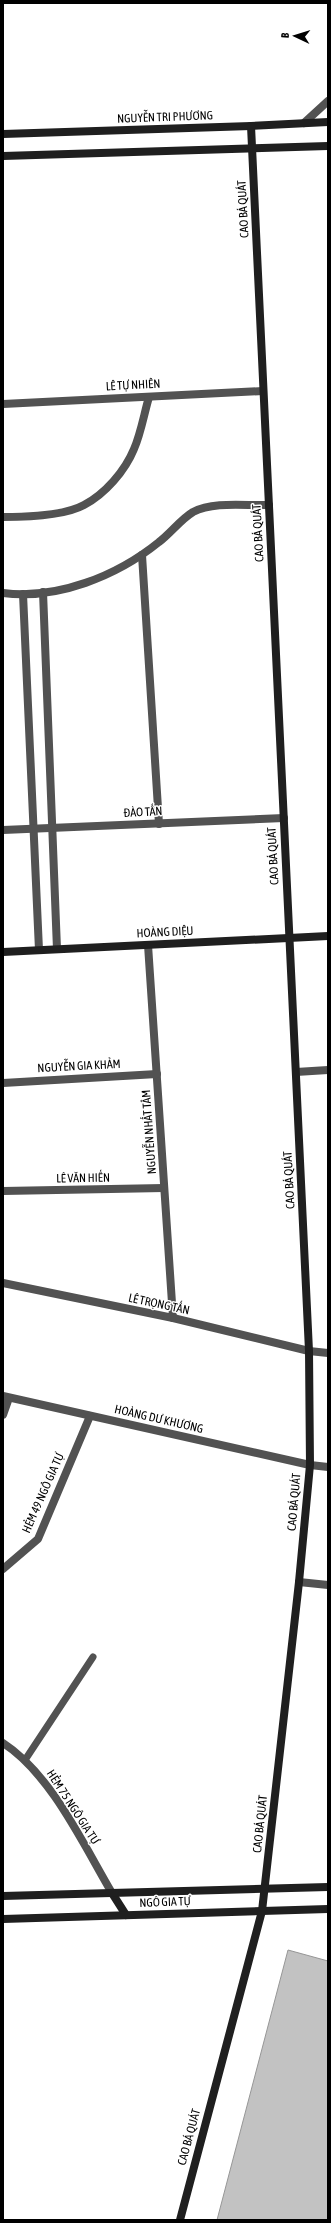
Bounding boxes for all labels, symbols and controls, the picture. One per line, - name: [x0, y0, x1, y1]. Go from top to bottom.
- north arrow: [275, 16, 315, 56]
- text: B: [279, 32, 291, 38]
- street label: NGUYỄN TRI PHƯƠNG: [117, 108, 213, 126]
- street label: CAO BÁ QUÁT: [234, 179, 252, 238]
- street label: LÊ TỰ NHIÊN: [105, 377, 161, 393]
- street label: CAO BÁ QUÁT: [249, 503, 267, 562]
- street label: ĐÀO TẤN: [123, 804, 163, 820]
- street label: CAO BÁ QUÁT: [264, 826, 282, 885]
- street label: HOÀNG DIỆU: [136, 924, 194, 940]
- street label: NGUYỄN GIA KHẢM: [37, 1057, 121, 1075]
- street label: NGUYỄN NHẤT TÂM: [139, 1089, 159, 1175]
- street label: CAO BÁ QUÁT: [280, 1150, 298, 1209]
- street label: LÊ VĂN HIẾN: [56, 1171, 110, 1185]
- street label: LÊ TRỌNG TẤN: [127, 1291, 191, 1317]
- street label: HOÀNG DƯ KHƯƠNG: [113, 1402, 205, 1436]
- street label: HẺM 49 NGÔ GIA TỰ: [19, 1450, 67, 1535]
- street label: CAO BÁ QUÁT: [285, 1472, 304, 1531]
- street label: HẺM 75 NGÔ GIA TỰ: [44, 1767, 103, 1848]
- street label: CAO BÁ QUÁT: [250, 1794, 270, 1854]
- street label: NGÔ GIA TỰ: [139, 1894, 192, 1910]
- street label: CAO BÁ QUÁT: [175, 2107, 203, 2167]

